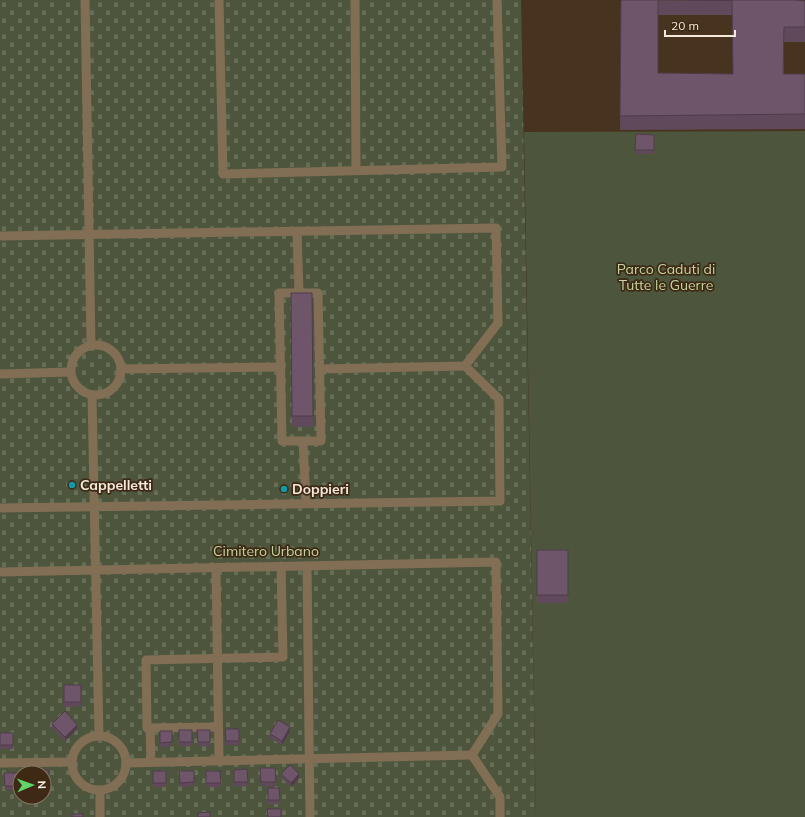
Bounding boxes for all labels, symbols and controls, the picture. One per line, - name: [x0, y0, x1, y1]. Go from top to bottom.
- scale bar: [665, 12, 735, 38]
- text: 20 m: [671, 18, 699, 33]
- park label: Parco Caduti di Tutte le Guerre: [617, 260, 715, 294]
- place label: Cappelletti: [80, 476, 152, 494]
- marker: Cappelletti: [67, 480, 77, 490]
- place label: Doppieri: [292, 480, 349, 498]
- marker: Doppieri: [279, 484, 289, 494]
- park label: Cimitero Urbano: [213, 542, 319, 560]
- north arrow: [12, 765, 52, 805]
- text: N: [35, 780, 49, 789]

